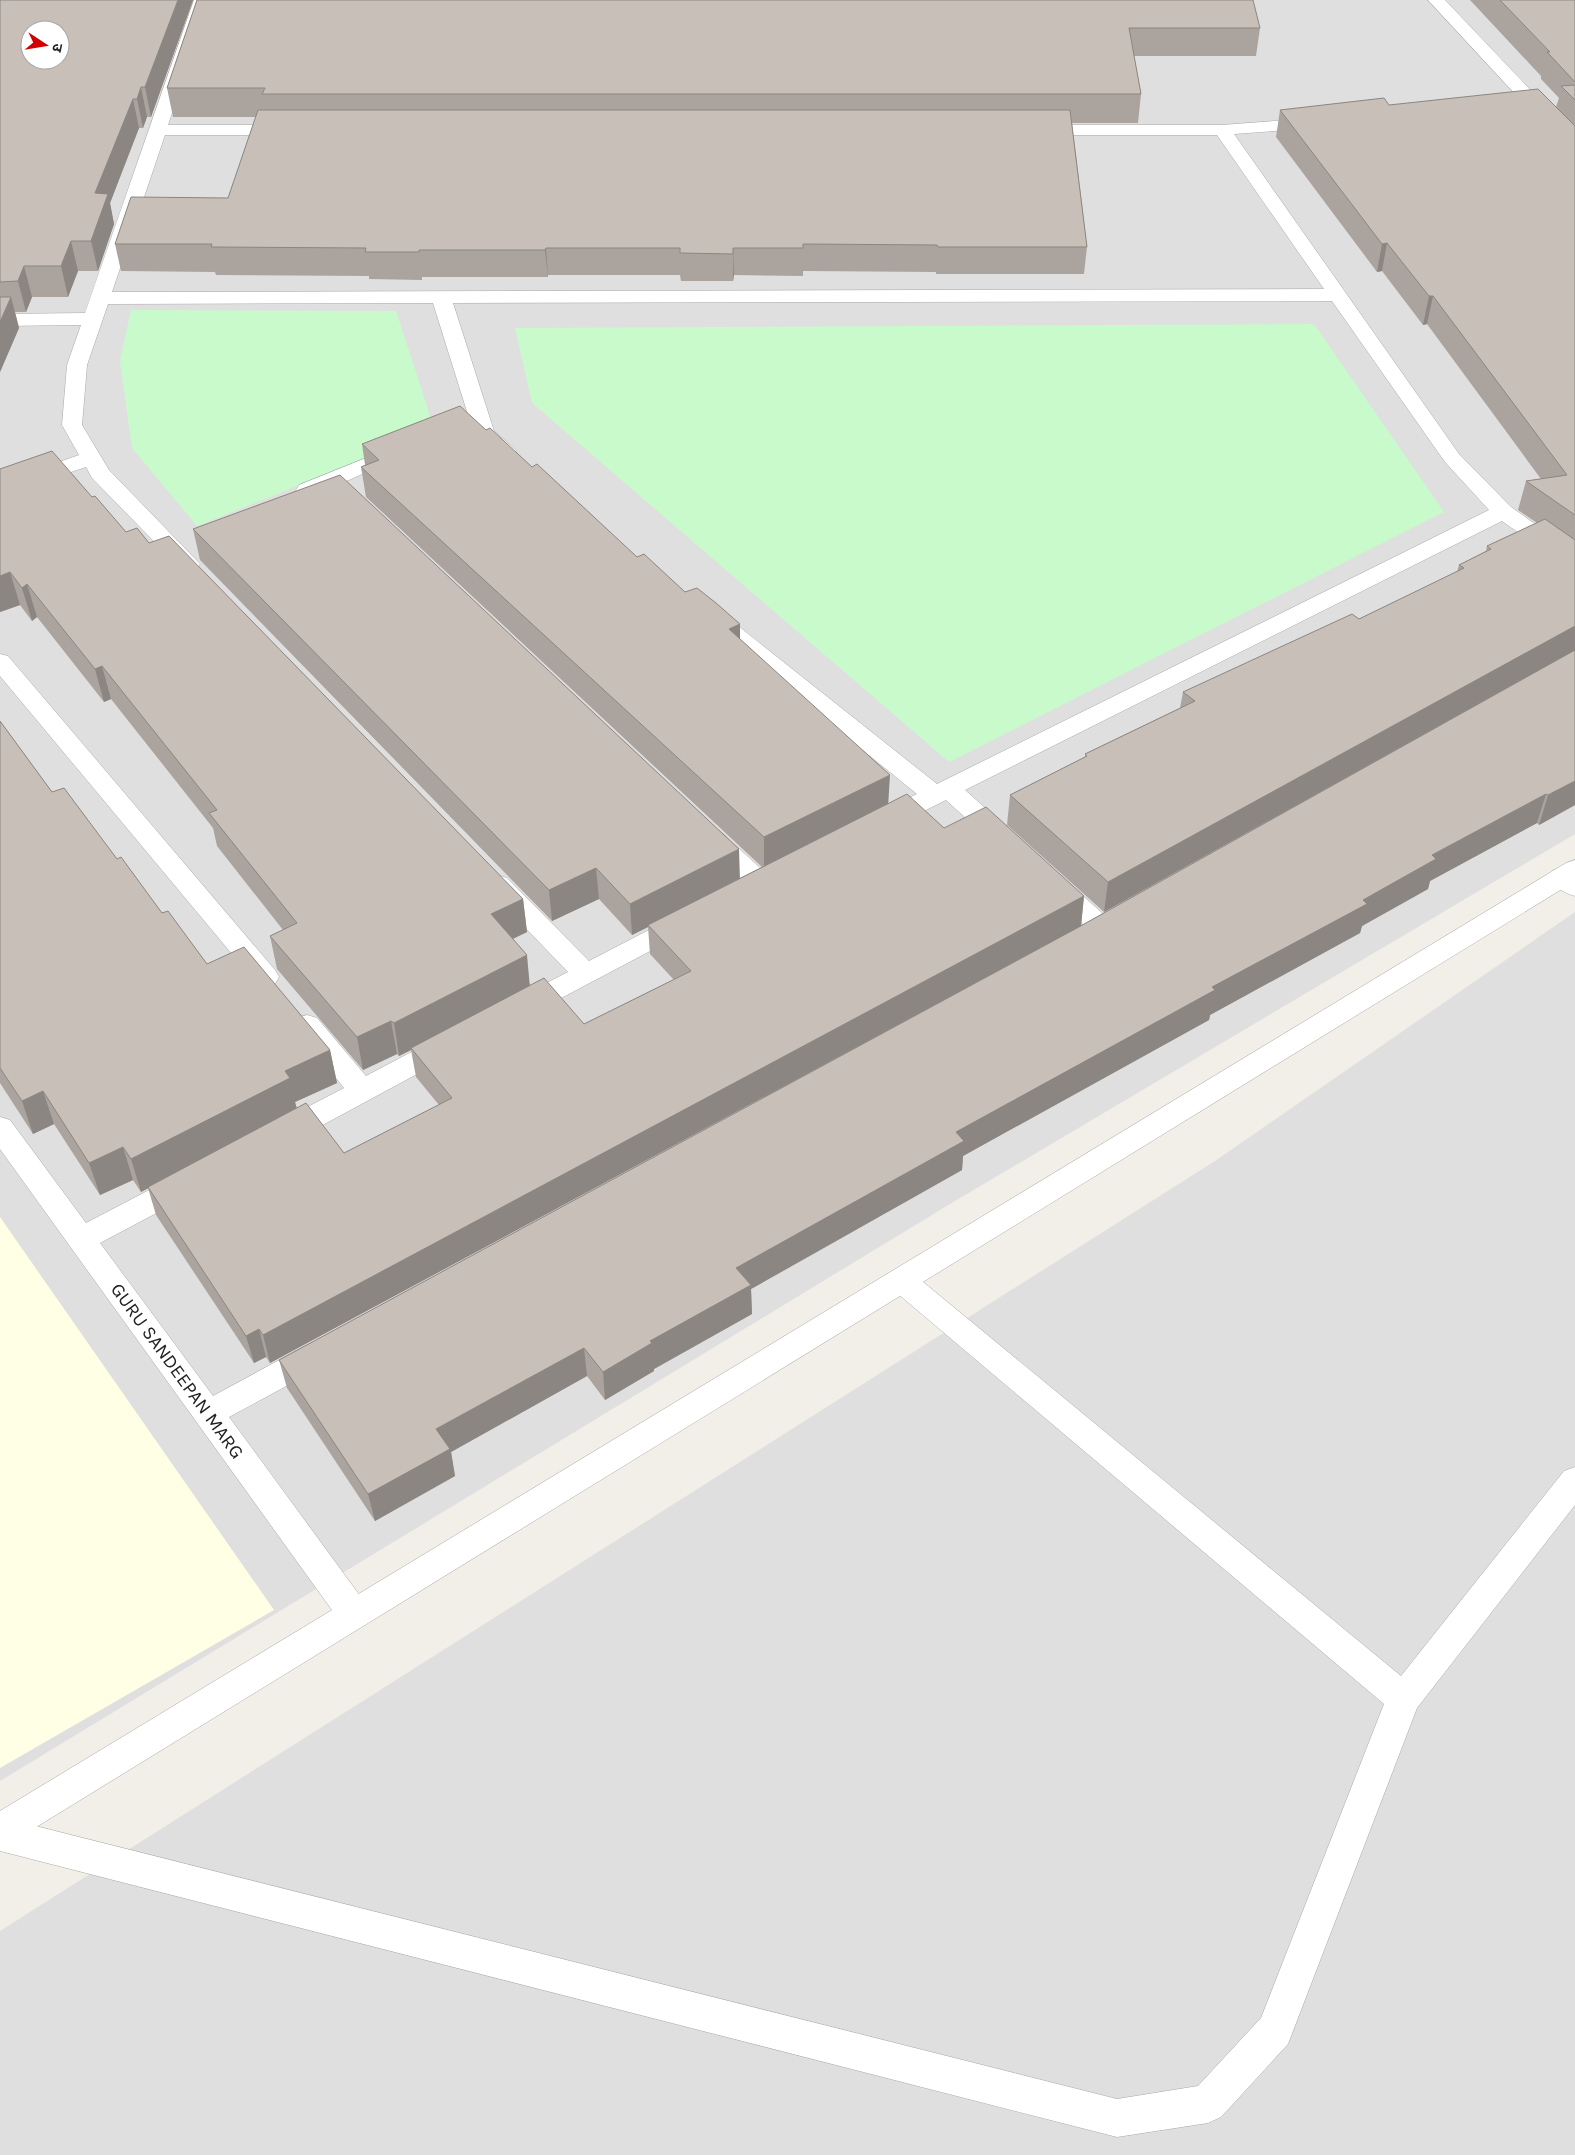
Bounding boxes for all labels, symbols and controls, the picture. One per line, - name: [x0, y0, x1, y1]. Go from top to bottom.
- north arrow: [20, 20, 70, 70]
- text: उ: [48, 42, 66, 54]
- street label: GURU SANDEEPAN MARG: [106, 1279, 248, 1463]

